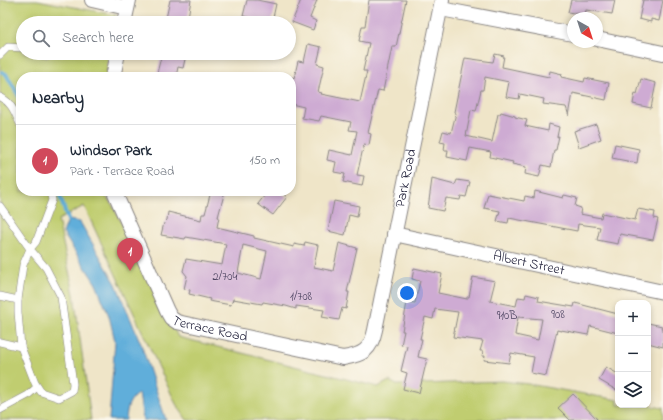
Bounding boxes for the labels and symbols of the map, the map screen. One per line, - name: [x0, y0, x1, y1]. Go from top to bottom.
- north arrow: [567, 12, 603, 48]
- street label: Park Road: [390, 147, 422, 209]
- pin: 1: [117, 238, 143, 271]
- street label: Albert Street: [491, 245, 567, 281]
- house number: 2/704: [213, 268, 237, 286]
- your location: [397, 283, 417, 303]
- house number: 1/708: [290, 288, 313, 306]
- house number: 908: [551, 306, 565, 324]
- house number: 910B: [497, 307, 517, 325]
- street label: Terrace Road: [167, 311, 250, 348]

